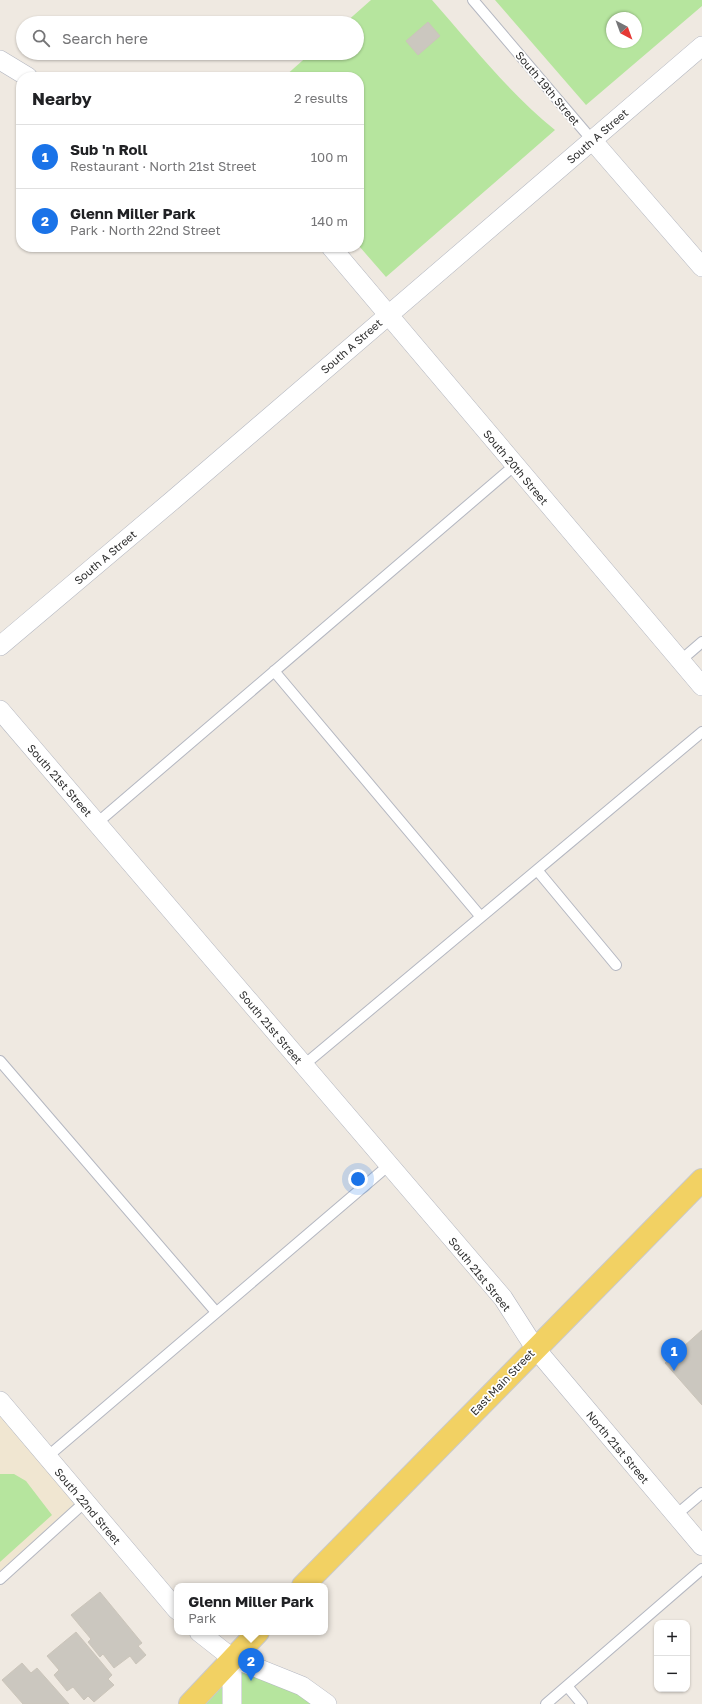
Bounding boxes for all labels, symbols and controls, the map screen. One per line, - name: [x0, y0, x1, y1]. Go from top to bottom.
- north arrow: [606, 12, 642, 48]
- search box: [16, 16, 364, 60]
- icon: search: [30, 27, 52, 49]
- text: Search here: [62, 29, 148, 47]
- street label: South 19th Street: [513, 48, 583, 128]
- text: Nearby: [32, 88, 92, 109]
- text: 2 results: [294, 90, 348, 106]
- street label: South A Street: [564, 106, 630, 166]
- text: Sub 'n Roll: [70, 140, 148, 158]
- text: 1: [42, 149, 48, 165]
- text: 100 m: [311, 149, 348, 165]
- text: Restaurant · North 21st Street: [70, 158, 256, 174]
- text: Glenn Miller Park: [70, 204, 196, 222]
- text: 2: [41, 213, 49, 229]
- text: 140 m: [311, 213, 348, 229]
- text: Park · North 22nd Street: [70, 222, 221, 238]
- street label: South A Street: [318, 316, 384, 376]
- street label: South 20th Street: [481, 427, 551, 507]
- street label: South A Street: [71, 527, 139, 587]
- street label: South 21st Street: [25, 741, 95, 819]
- street label: South 21st Street: [237, 988, 305, 1066]
- your location: [348, 1169, 368, 1189]
- street label: South 21st Street: [446, 1234, 514, 1314]
- pin: 1: [661, 1338, 687, 1371]
- street label: East Main Street: [467, 1346, 537, 1418]
- street label: North 21st Street: [584, 1408, 652, 1486]
- street label: South 22nd Street: [52, 1465, 124, 1547]
- popup: [174, 1583, 328, 1635]
- text: Glenn Miller Park: [188, 1592, 314, 1610]
- text: Park: [188, 1610, 216, 1626]
- map controls: [654, 1620, 690, 1692]
- button: +: [654, 1620, 690, 1656]
- pin: 2: [238, 1648, 264, 1681]
- button: −: [654, 1656, 690, 1692]

